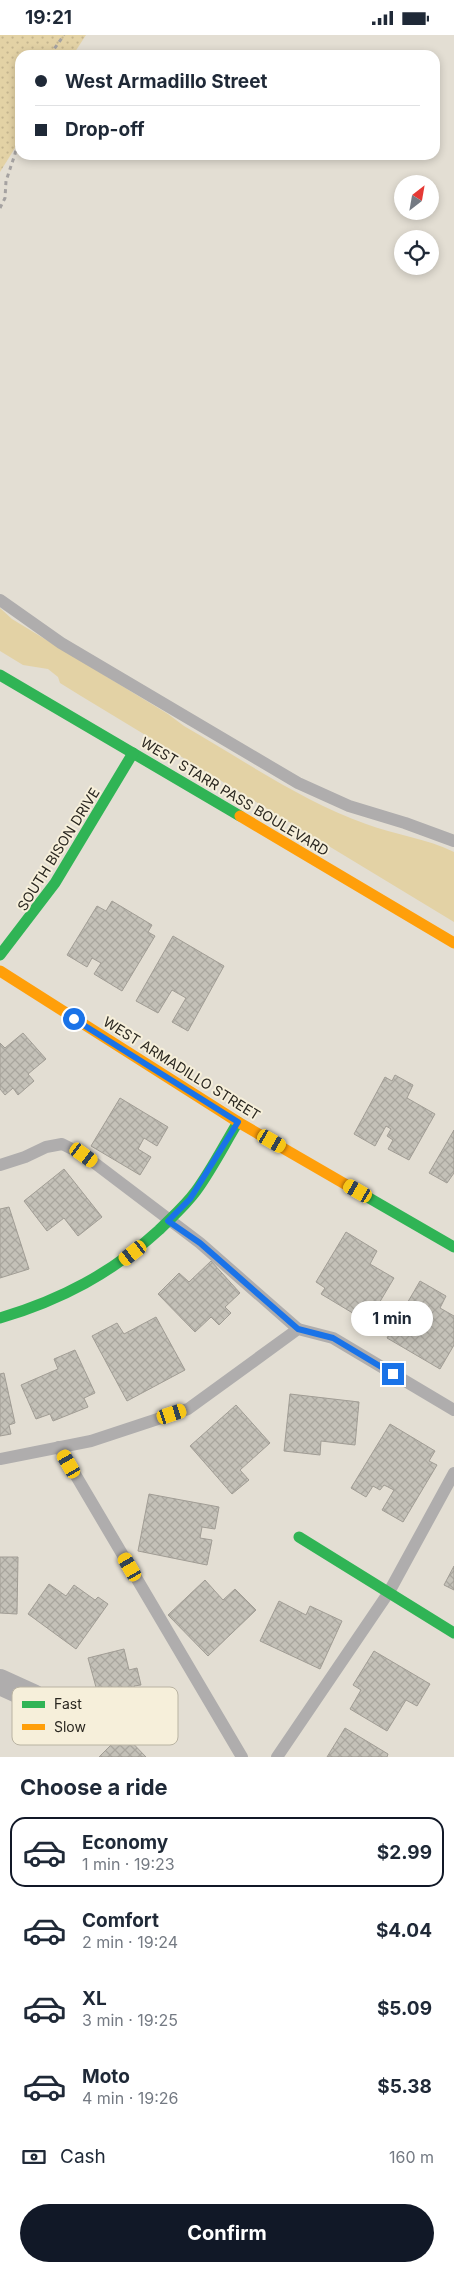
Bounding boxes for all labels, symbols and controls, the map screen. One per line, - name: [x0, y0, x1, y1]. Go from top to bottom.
- text: 19:21: [25, 6, 72, 29]
- text: West Armadillo Street: [65, 70, 267, 93]
- text: Drop-off: [65, 118, 145, 141]
- north arrow: [394, 175, 439, 220]
- map controls: [394, 175, 439, 275]
- button: locate: [394, 230, 439, 275]
- street label: WEST STARR PASS BOULEVARD: [138, 733, 332, 859]
- street label: SOUTH BISON DRIVE: [13, 784, 103, 914]
- route start: [63, 1008, 85, 1030]
- street label: WEST ARMADILLO STREET: [100, 1013, 264, 1123]
- car: [255, 1127, 288, 1155]
- car: [67, 1140, 100, 1170]
- car: [341, 1177, 374, 1205]
- car: [116, 1238, 149, 1268]
- callout: 1 min: [352, 1301, 434, 1337]
- text: 1 min: [372, 1308, 412, 1328]
- route end: [382, 1363, 404, 1385]
- car: [155, 1402, 188, 1426]
- car: [55, 1447, 82, 1481]
- car: [116, 1550, 143, 1584]
- legend: [12, 1687, 178, 1745]
- text: Fast: [54, 1695, 82, 1712]
- text: Slow: [54, 1718, 86, 1735]
- text: Choose a ride: [20, 1774, 168, 1800]
- icon: car: [22, 1830, 67, 1875]
- text: Economy: [82, 1831, 168, 1854]
- text: $2.99: [377, 1841, 432, 1864]
- text: 1 min · 19:23: [82, 1854, 175, 1874]
- icon: car: [22, 1908, 67, 1953]
- text: Comfort: [82, 1909, 159, 1932]
- text: $4.04: [376, 1919, 432, 1942]
- text: 2 min · 19:24: [82, 1932, 178, 1952]
- icon: car: [22, 1986, 67, 2031]
- text: XL: [82, 1987, 107, 2010]
- text: $5.09: [377, 1997, 432, 2020]
- text: 3 min · 19:25: [82, 2010, 178, 2030]
- icon: car: [22, 2064, 67, 2109]
- text: Moto: [82, 2065, 130, 2088]
- text: $5.38: [377, 2075, 432, 2098]
- text: 4 min · 19:26: [82, 2088, 179, 2108]
- icon: cash: [20, 2143, 48, 2171]
- text: Cash: [60, 2145, 106, 2168]
- text: 160 m: [389, 2147, 434, 2167]
- button: Confirm: [20, 2204, 434, 2262]

